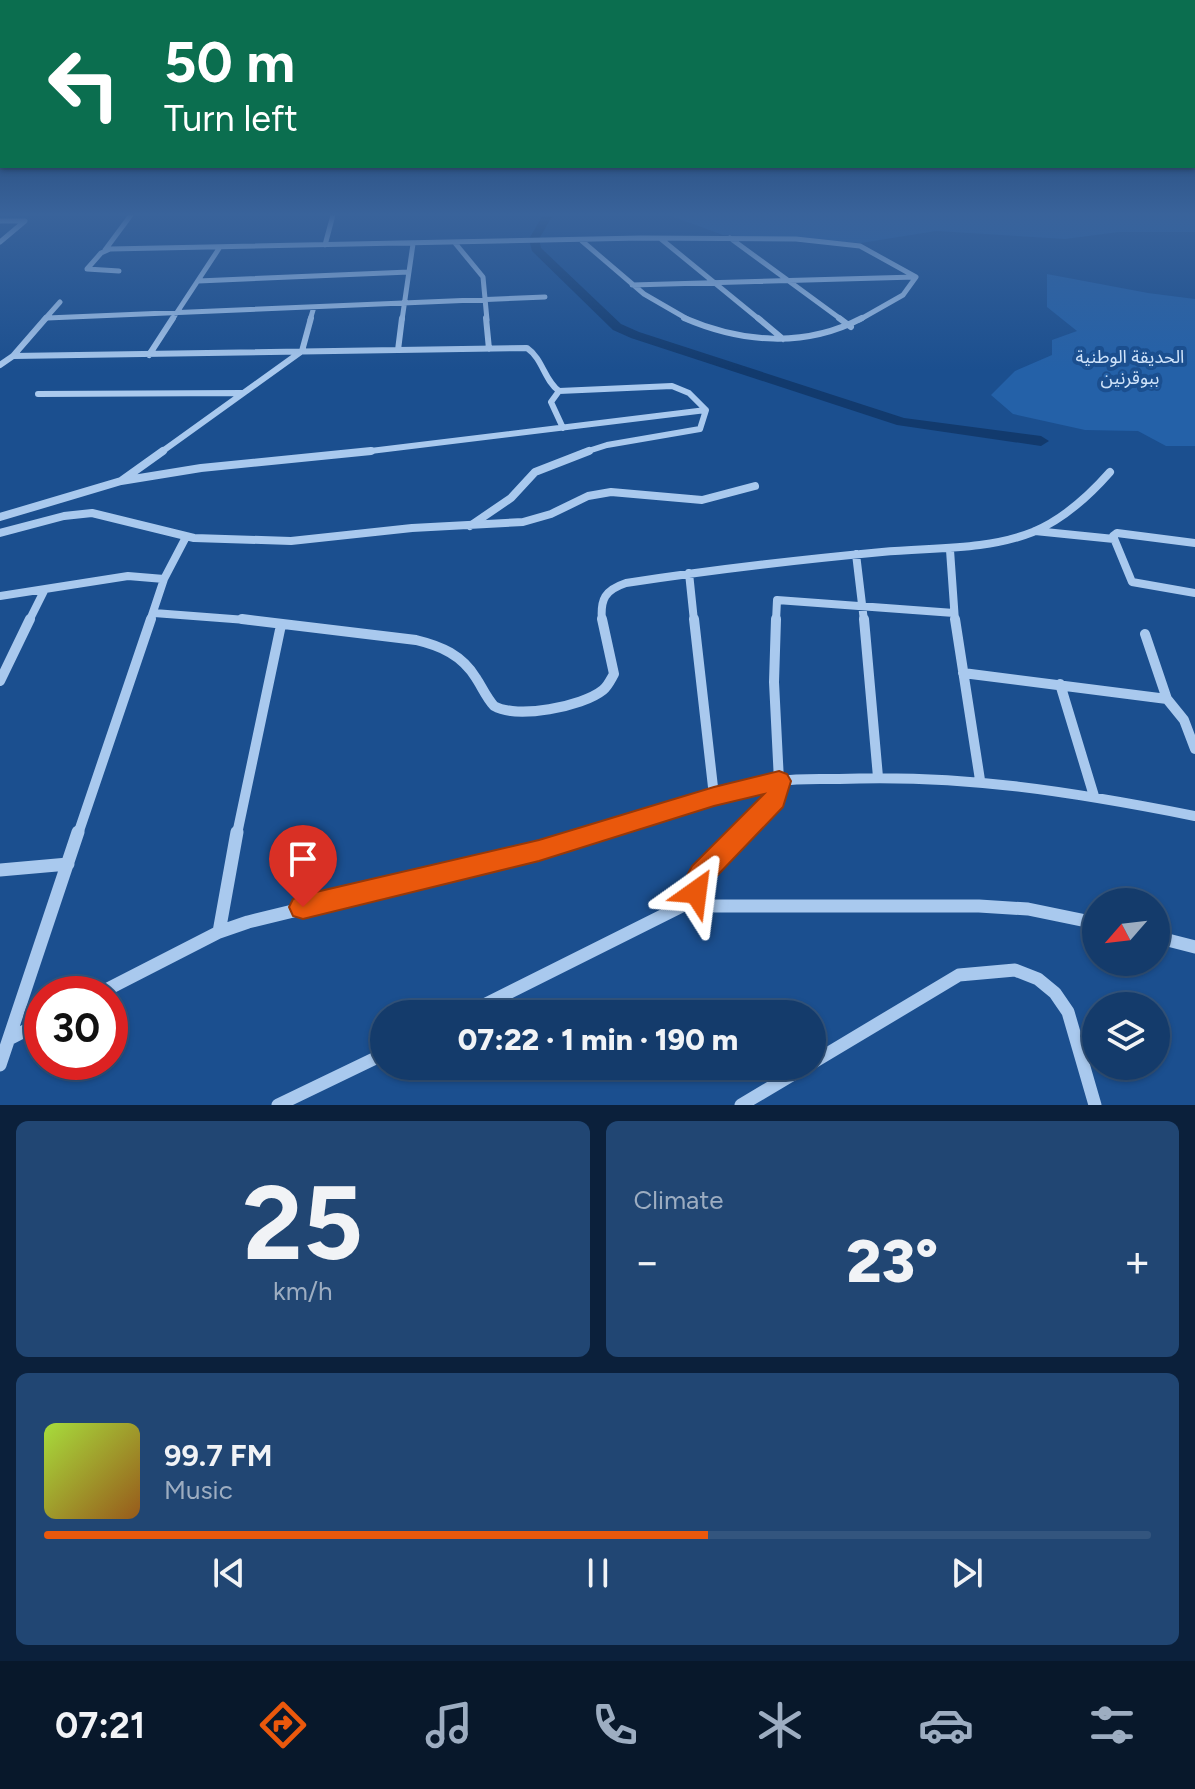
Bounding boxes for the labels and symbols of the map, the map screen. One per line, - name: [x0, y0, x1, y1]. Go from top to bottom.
- park label: الحديقة الوطنية ببوقرنين: [1076, 346, 1184, 389]
- pin: [269, 825, 337, 907]
- position arrow: [654, 850, 738, 934]
- north arrow: [1082, 888, 1170, 976]
- speed limit sign: 30: [24, 976, 128, 1080]

